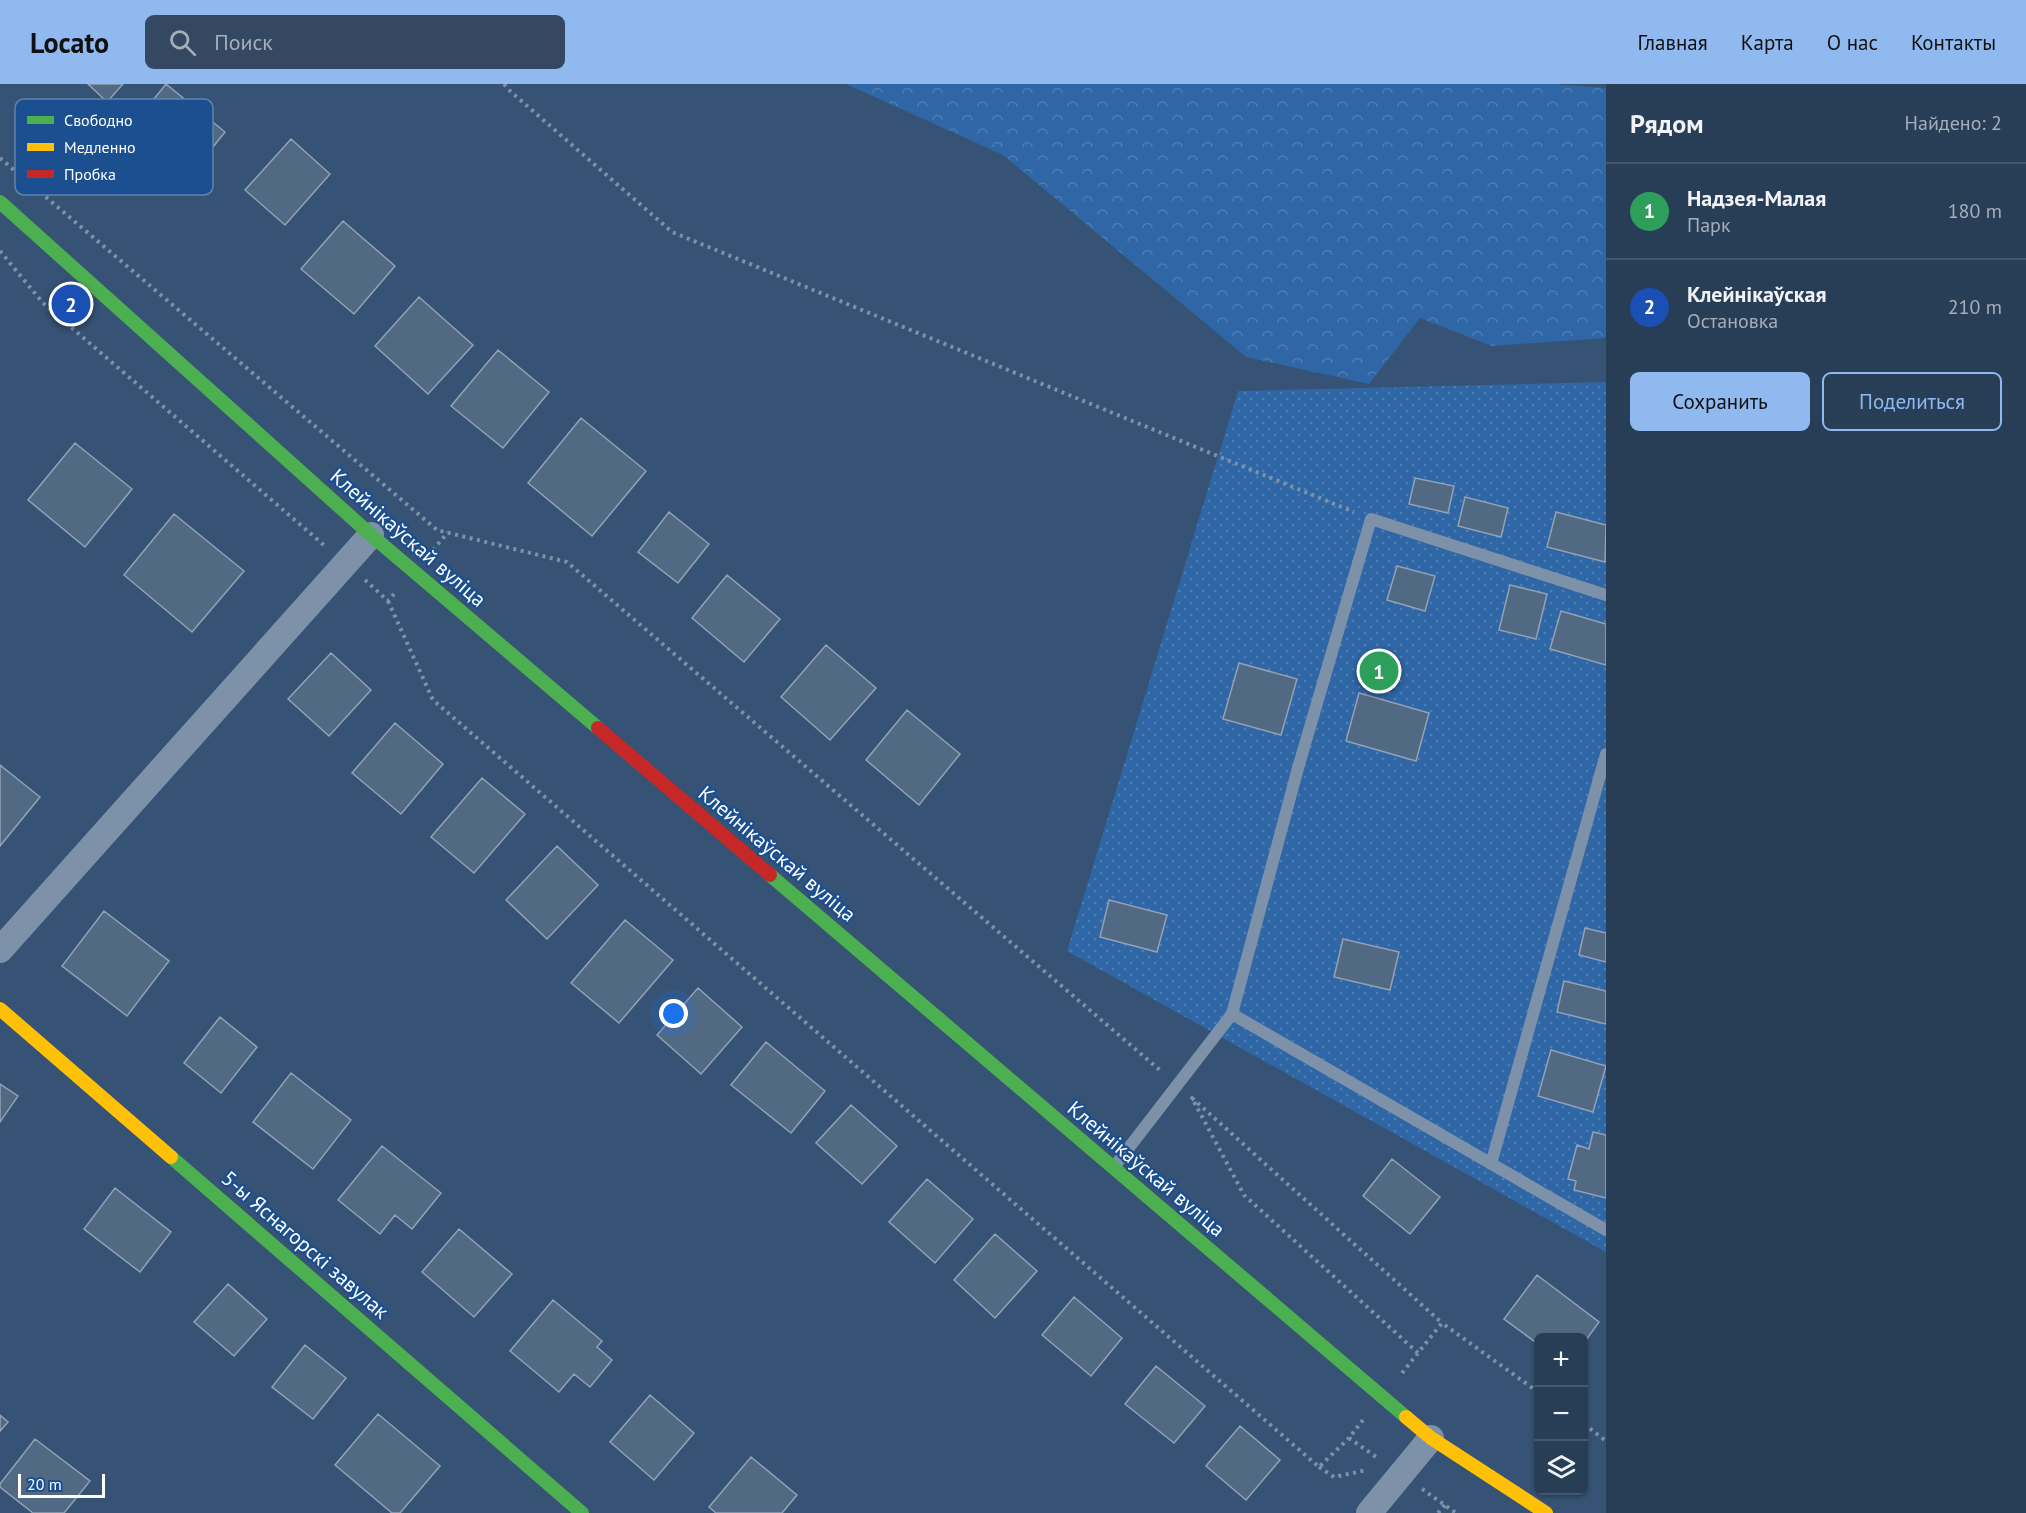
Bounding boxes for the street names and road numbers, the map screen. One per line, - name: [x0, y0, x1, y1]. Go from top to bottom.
- street label: Клейнікаўскай вуліца: [325, 463, 492, 613]
- street label: Клейнікаўскай вуліца: [693, 780, 862, 927]
- street label: Клейнікаўскай вуліца: [1062, 1095, 1231, 1242]
- street label: 5-ы Яснагорскі завулак: [216, 1165, 395, 1325]

